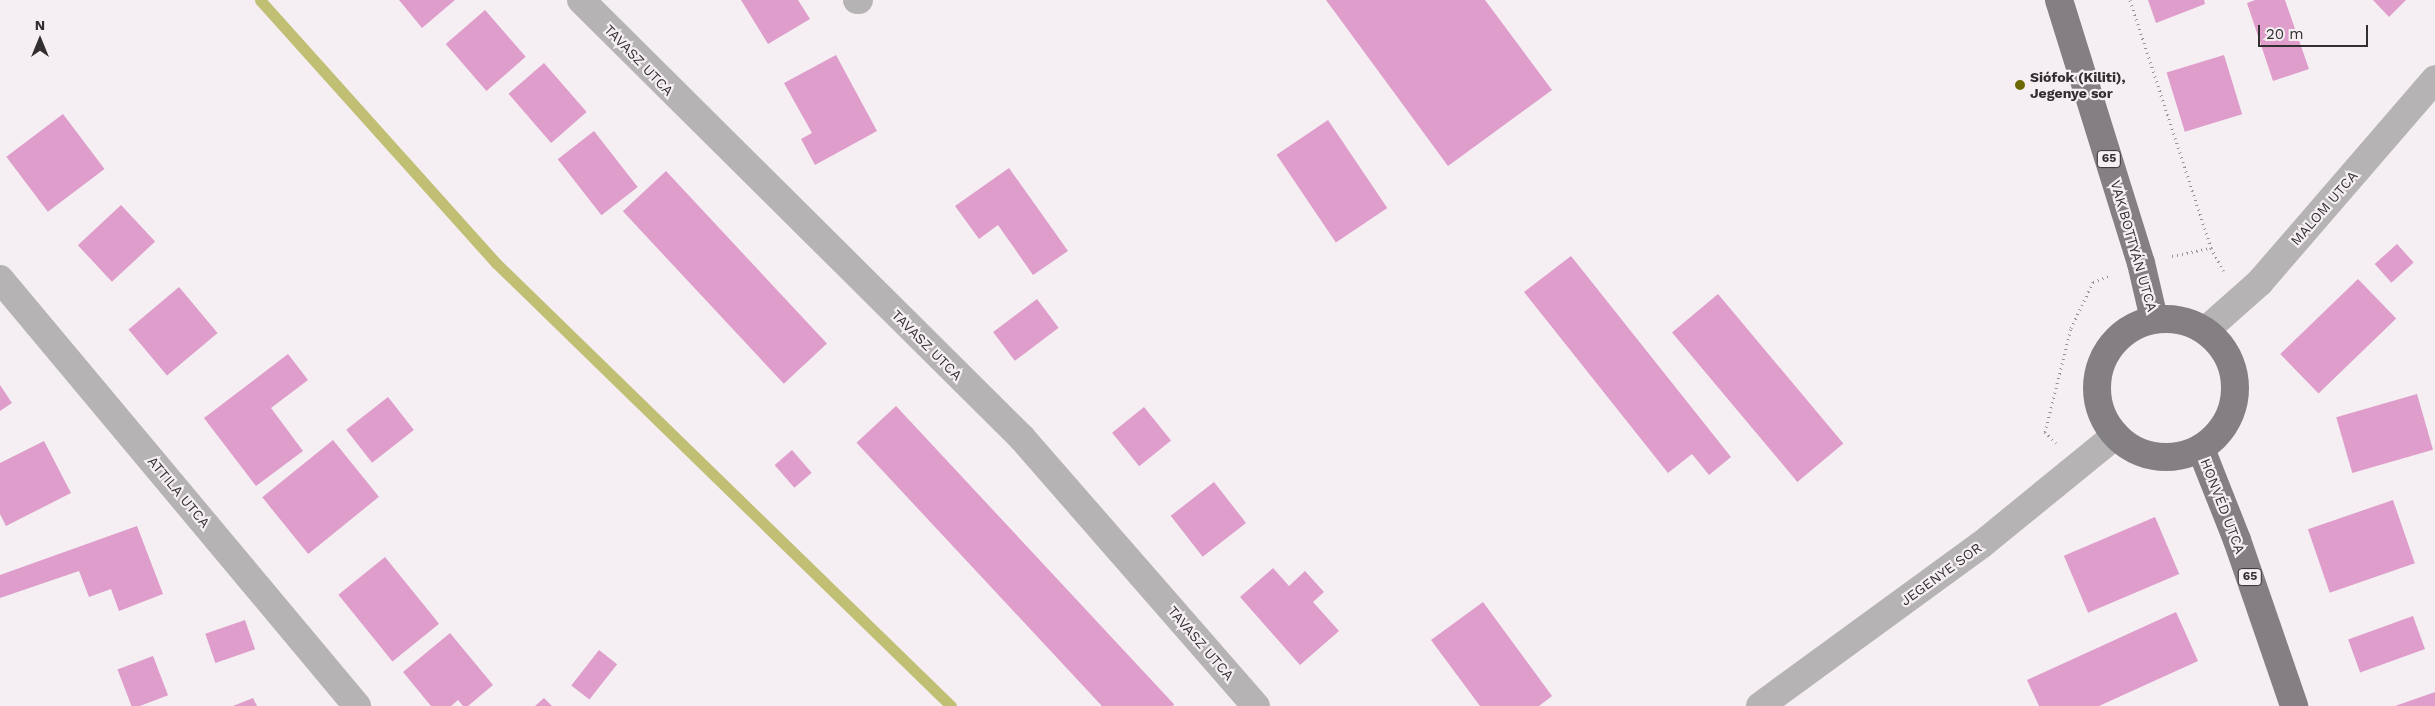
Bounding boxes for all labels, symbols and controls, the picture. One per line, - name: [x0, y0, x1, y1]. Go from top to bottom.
- north arrow: [15, 15, 65, 65]
- scale bar: [2260, 15, 2370, 47]
- text: N: [35, 17, 45, 33]
- street label: TAVASZ UTCA: [601, 21, 677, 99]
- text: 20 m: [2266, 25, 2304, 43]
- place label: Siófok (Kiliti), Jegenye sor: [2030, 69, 2126, 102]
- marker: Siófok (Kiliti), Jegenye sor: [2014, 79, 2026, 91]
- road number: 65: [2096, 150, 2122, 168]
- street label: MALOM UTCA: [2287, 167, 2361, 249]
- street label: VAK BOTTYÁN UTCA: [2107, 178, 2161, 314]
- street label: TAVASZ UTCA: [888, 306, 966, 384]
- street label: ATTILA UTCA: [144, 453, 214, 531]
- street label: HONVÉD UTCA: [2197, 456, 2249, 556]
- street label: JEGENYE SOR: [1897, 539, 1985, 609]
- road number: 65: [2238, 568, 2262, 586]
- street label: TAVASZ UTCA: [1164, 603, 1238, 683]

